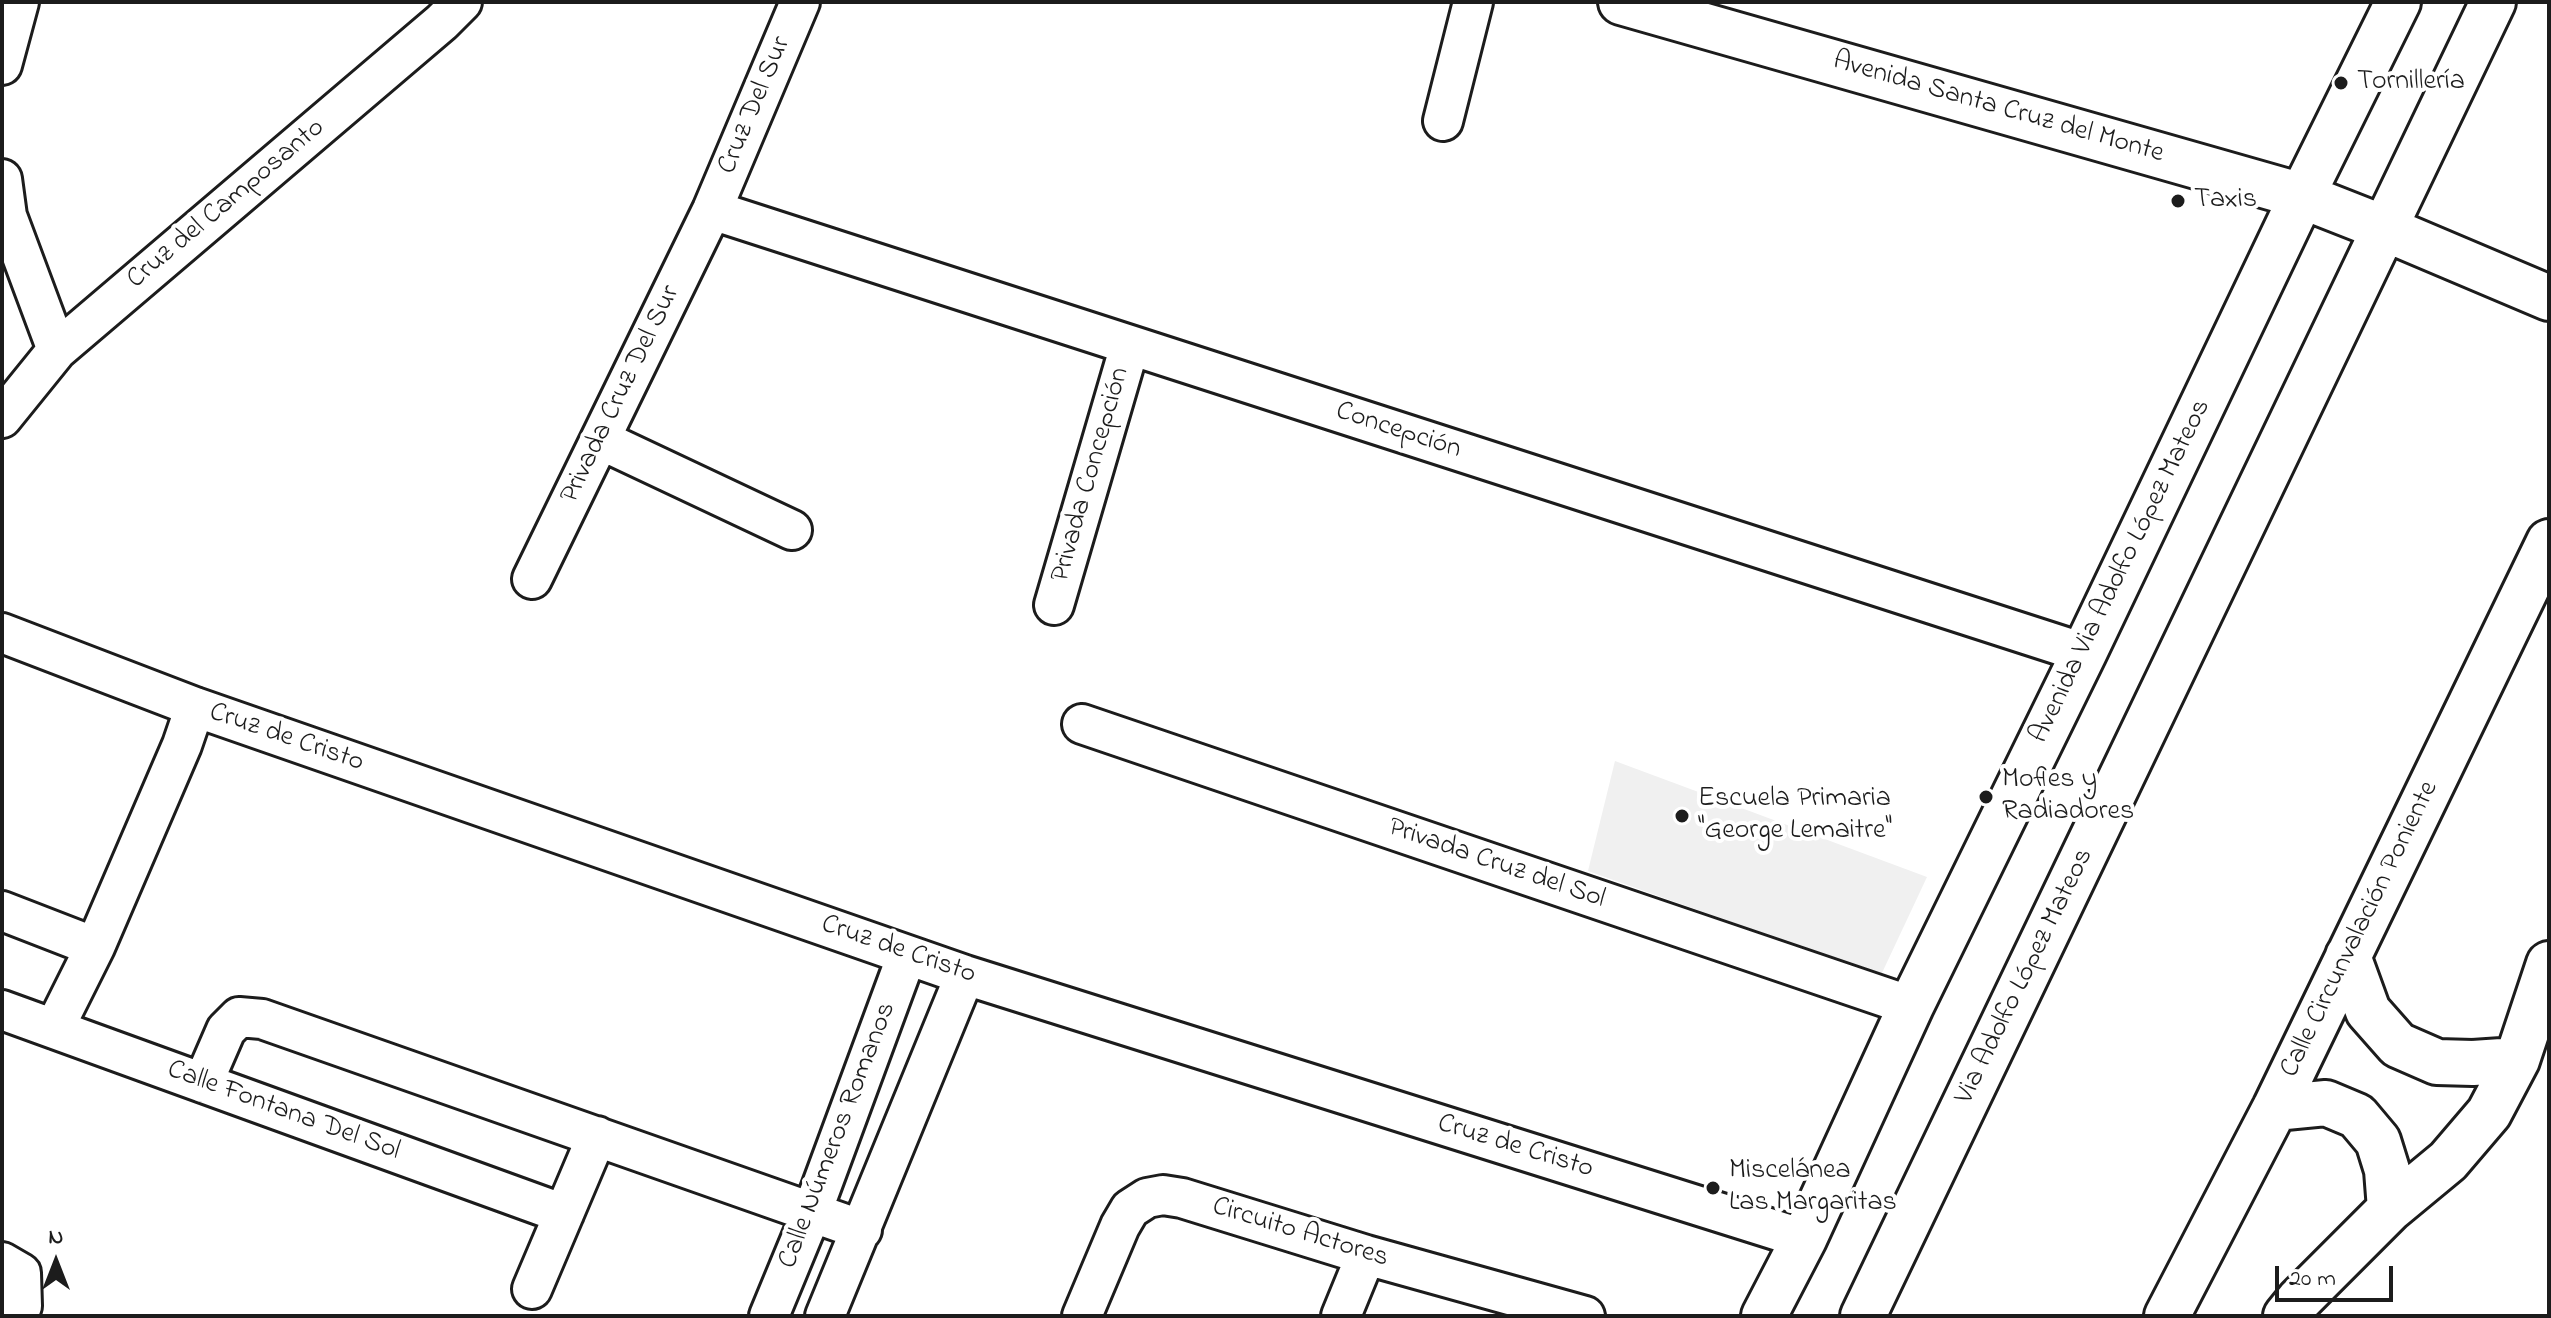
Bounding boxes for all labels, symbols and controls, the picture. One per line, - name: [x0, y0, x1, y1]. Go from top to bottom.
- street label: Cruz Del Sur: [712, 32, 800, 180]
- street label: Avenida Santa Cruz del Monte: [1829, 46, 2167, 172]
- place label: Tornillería: [2357, 66, 2465, 100]
- marker: Tornillería: [2332, 74, 2350, 92]
- street label: Cruz del Camposanto: [121, 112, 333, 298]
- place label: Taxis: [2194, 184, 2257, 218]
- marker: Taxis: [2169, 192, 2187, 210]
- street label: Privada Cruz Del Sur: [555, 281, 689, 509]
- street label: Privada Concepción: [1045, 364, 1139, 586]
- street label: Avenida Via Adolfo López Mateos: [2024, 395, 2220, 749]
- street label: Concepción: [1331, 396, 1465, 468]
- street label: Cruz de Cristo: [204, 697, 368, 781]
- place label: Mofles y Radiadores: [2002, 764, 2134, 830]
- street label: Calle Circunvalación Poniente: [2275, 776, 2447, 1084]
- place label: Escuela Primaria "George Lemaitre": [1698, 783, 1892, 849]
- marker: Mofles y Radiadores: [1977, 788, 1995, 806]
- marker: Escuela Primaria "George Lemaitre": [1673, 807, 1691, 825]
- street label: Privada Cruz del Sol: [1383, 812, 1609, 918]
- street label: Via Adolfo López Mateos: [1949, 844, 2103, 1110]
- street label: Cruz de Cristo: [816, 909, 980, 993]
- street label: Calle Números Romanos: [773, 998, 905, 1274]
- street label: Calle Fontana Del Sol: [162, 1054, 404, 1170]
- street label: Cruz de Cristo: [1433, 1108, 1597, 1188]
- place label: Miscelánea Las Margaritas: [1729, 1155, 1897, 1221]
- marker: Miscelánea Las Margaritas: [1704, 1179, 1722, 1197]
- street label: Circuito Actores: [1208, 1191, 1392, 1277]
- north arrow: [16, 1222, 96, 1302]
- text: N: [49, 1222, 63, 1254]
- scale bar: [2279, 1250, 2397, 1300]
- text: 20 m: [2289, 1262, 2336, 1297]

